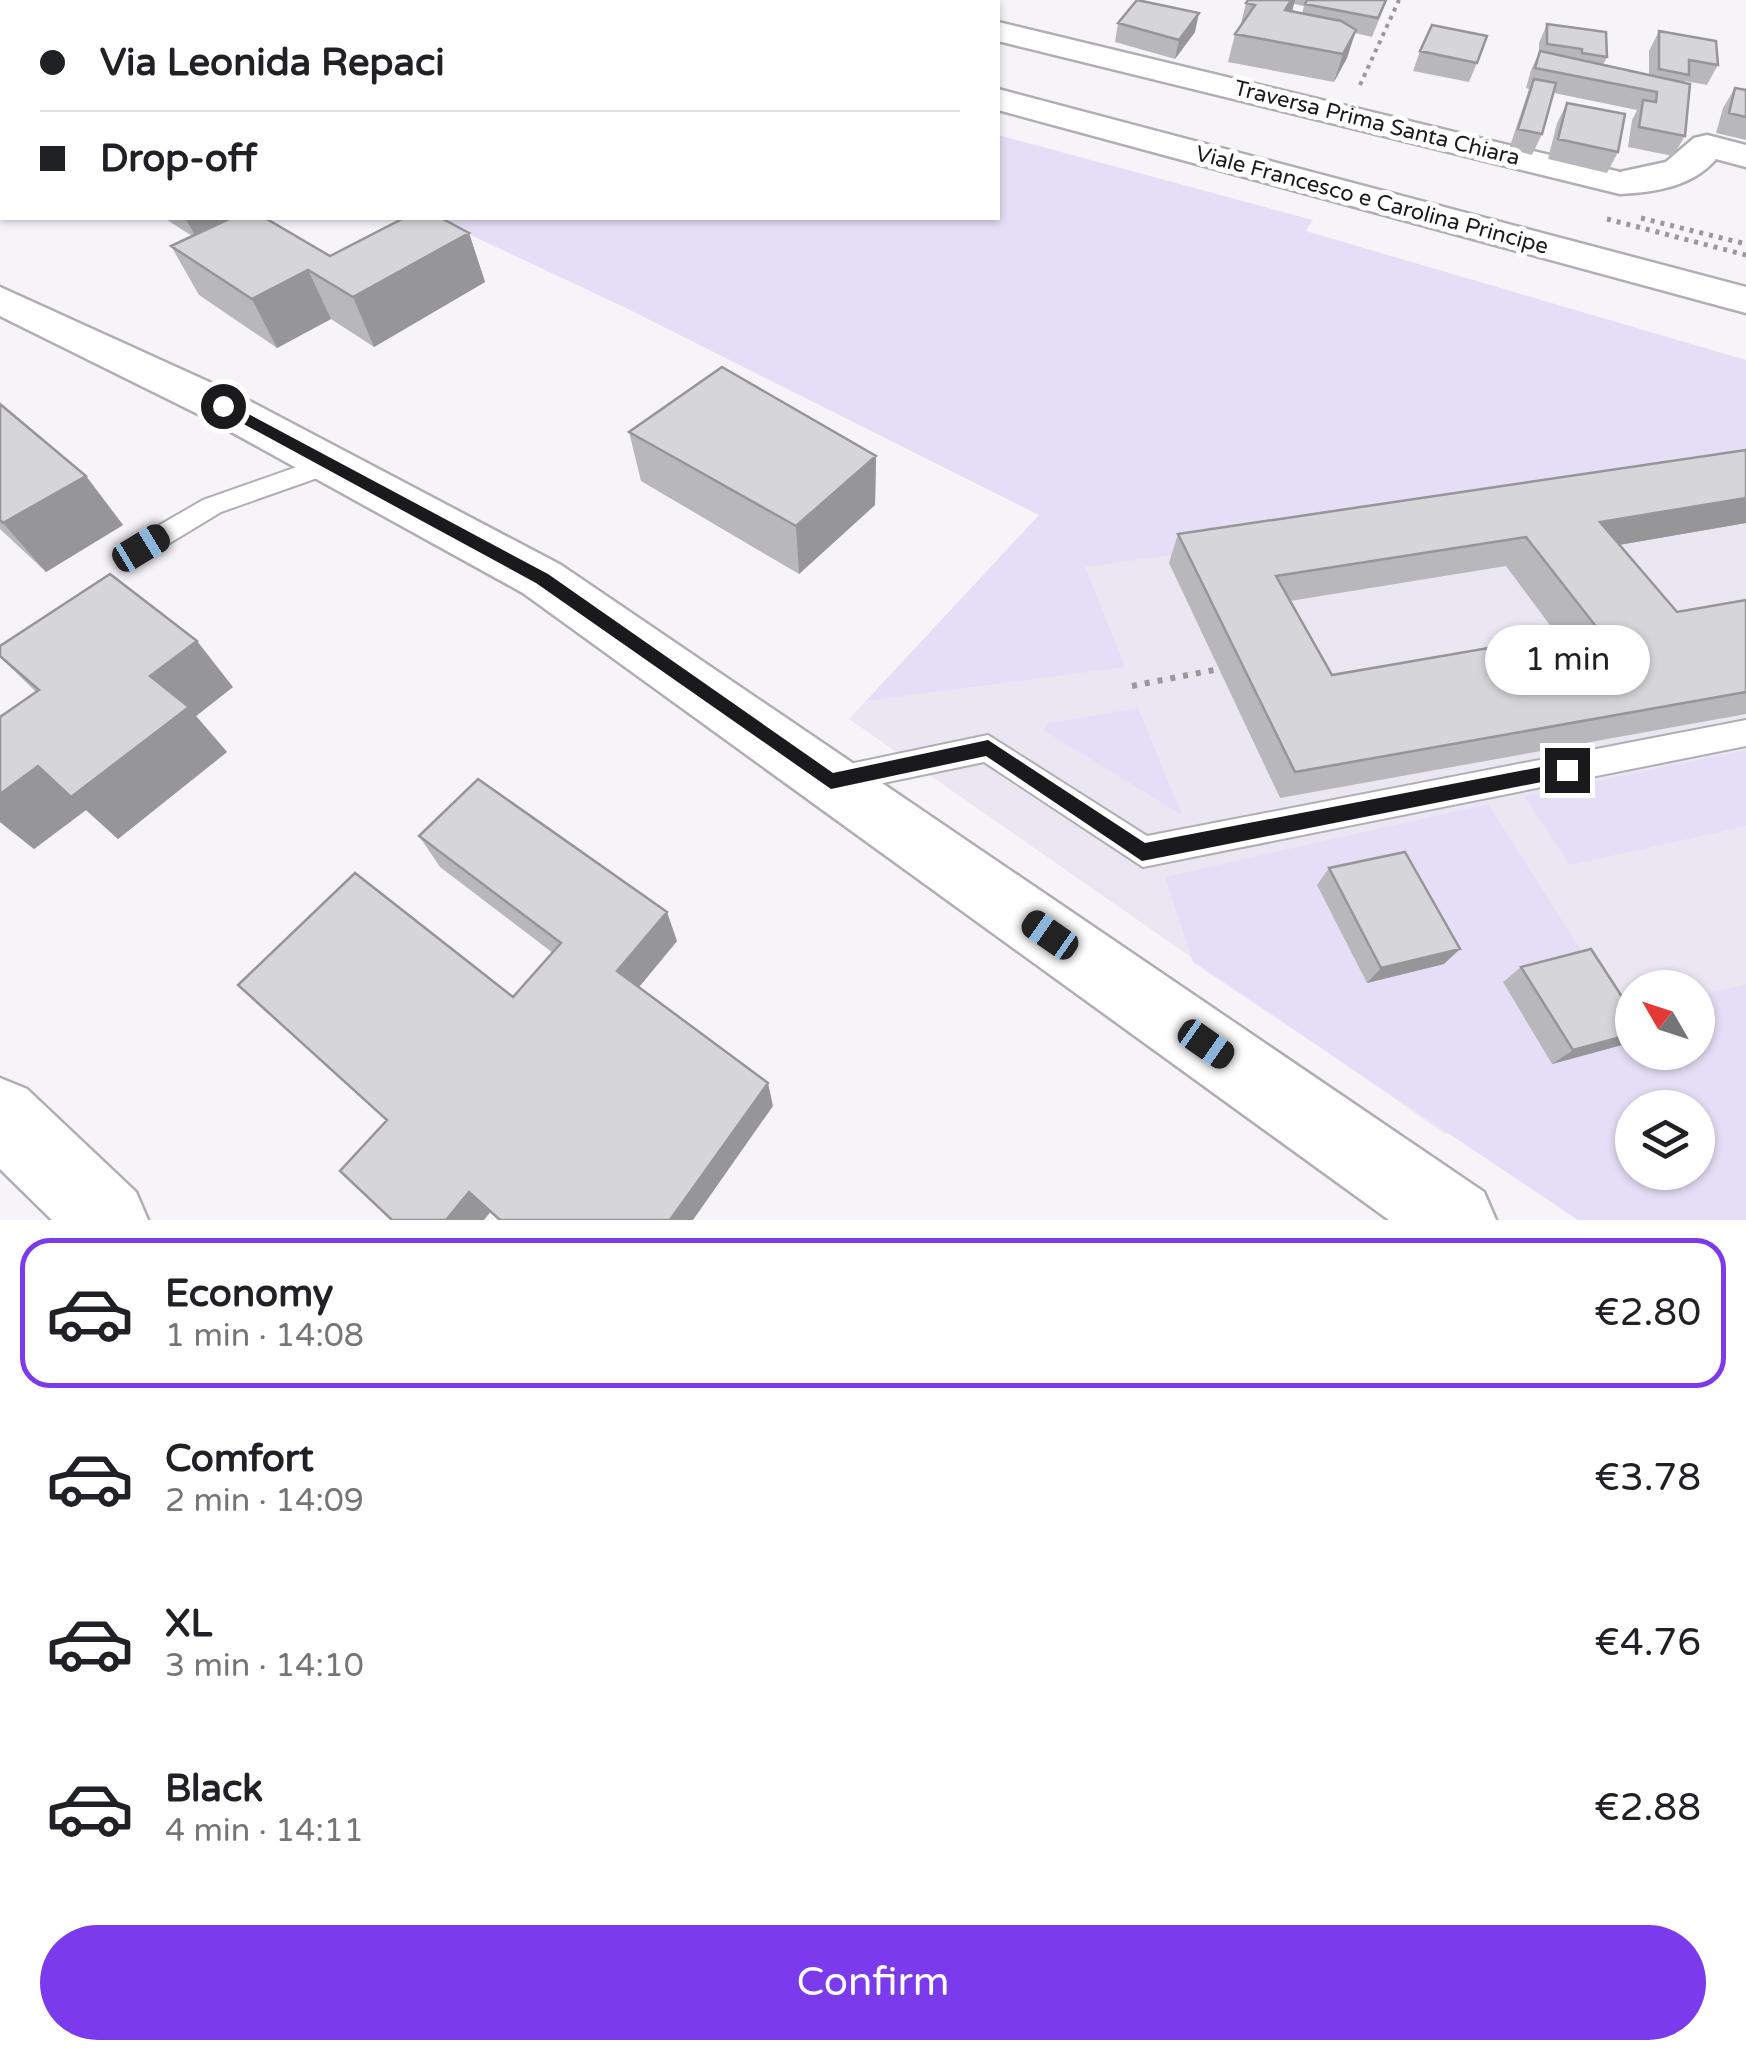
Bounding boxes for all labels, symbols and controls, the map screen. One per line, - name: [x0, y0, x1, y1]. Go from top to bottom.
- text: Via Leonida Repaci: [100, 40, 445, 86]
- street label: Traversa Prima Santa Chiara: [1232, 75, 1522, 171]
- text: Drop-off: [100, 136, 257, 182]
- street label: Viale Francesco e Carolina Principe: [1193, 140, 1551, 260]
- route start: [201, 384, 246, 429]
- car: [108, 520, 174, 576]
- callout: 1 min: [1484, 625, 1650, 695]
- text: 1 min: [1525, 641, 1610, 679]
- route end: [1545, 748, 1590, 793]
- car: [1017, 906, 1083, 964]
- north arrow: [1615, 970, 1715, 1070]
- map controls: [1615, 970, 1715, 1190]
- car: [1173, 1015, 1239, 1073]
- button: layers: [1615, 1090, 1715, 1190]
- icon: car: [45, 1268, 135, 1358]
- text: Economy: [165, 1271, 333, 1317]
- text: €2.80: [1594, 1290, 1701, 1336]
- text: 1 min · 14:08: [165, 1317, 364, 1355]
- icon: car: [45, 1433, 135, 1523]
- text: Comfort: [165, 1436, 314, 1482]
- text: €3.78: [1594, 1455, 1701, 1501]
- text: 2 min · 14:09: [165, 1482, 364, 1520]
- icon: car: [45, 1598, 135, 1688]
- text: XL: [165, 1601, 212, 1647]
- text: €4.76: [1594, 1620, 1701, 1666]
- text: 3 min · 14:10: [165, 1647, 364, 1685]
- icon: car: [45, 1763, 135, 1853]
- text: Black: [165, 1766, 263, 1812]
- text: €2.88: [1594, 1785, 1701, 1831]
- text: 4 min · 14:11: [165, 1812, 364, 1850]
- button: Confirm: [40, 1925, 1706, 2040]

